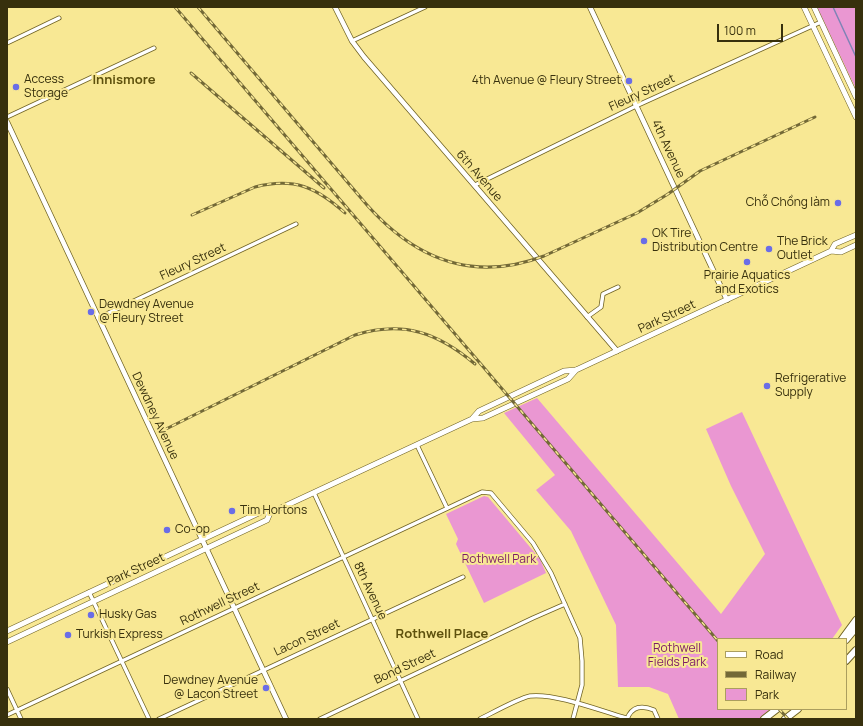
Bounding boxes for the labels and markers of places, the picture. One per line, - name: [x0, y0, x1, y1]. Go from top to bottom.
- place label: Access Storage: [24, 73, 68, 101]
- place label: 4th Avenue @ Fleury Street: [472, 74, 621, 88]
- marker: 4th Avenue @ Fleury Street: [624, 76, 634, 86]
- marker: Access Storage: [11, 82, 21, 92]
- place label: Chỗ Chồng làm: [746, 196, 830, 210]
- marker: Chỗ Chồng làm: [833, 198, 843, 208]
- place label: OK Tire Distribution Centre: [652, 227, 758, 255]
- place label: The Brick Outlet: [777, 235, 828, 263]
- marker: OK Tire Distribution Centre: [639, 236, 649, 246]
- marker: The Brick Outlet: [764, 244, 774, 254]
- marker: Prairie Aquatics and Exotics: [742, 257, 752, 267]
- place label: Prairie Aquatics and Exotics: [704, 269, 790, 297]
- place label: Dewdney Avenue @ Fleury Street: [99, 298, 194, 326]
- marker: Dewdney Avenue @ Fleury Street: [86, 307, 96, 317]
- place label: Refrigerative Supply: [775, 372, 846, 400]
- marker: Refrigerative Supply: [762, 381, 772, 391]
- place label: Tim Hortons: [240, 504, 307, 518]
- marker: Tim Hortons: [227, 506, 237, 516]
- place label: Co-op: [175, 523, 210, 537]
- marker: Co-op: [162, 525, 172, 535]
- place label: Husky Gas: [99, 608, 157, 622]
- marker: Husky Gas: [86, 610, 96, 620]
- place label: Turkish Express: [76, 628, 163, 642]
- marker: Turkish Express: [63, 630, 73, 640]
- place label: Dewdney Avenue @ Lacon Street: [163, 674, 258, 702]
- marker: Dewdney Avenue @ Lacon Street: [261, 683, 271, 693]

